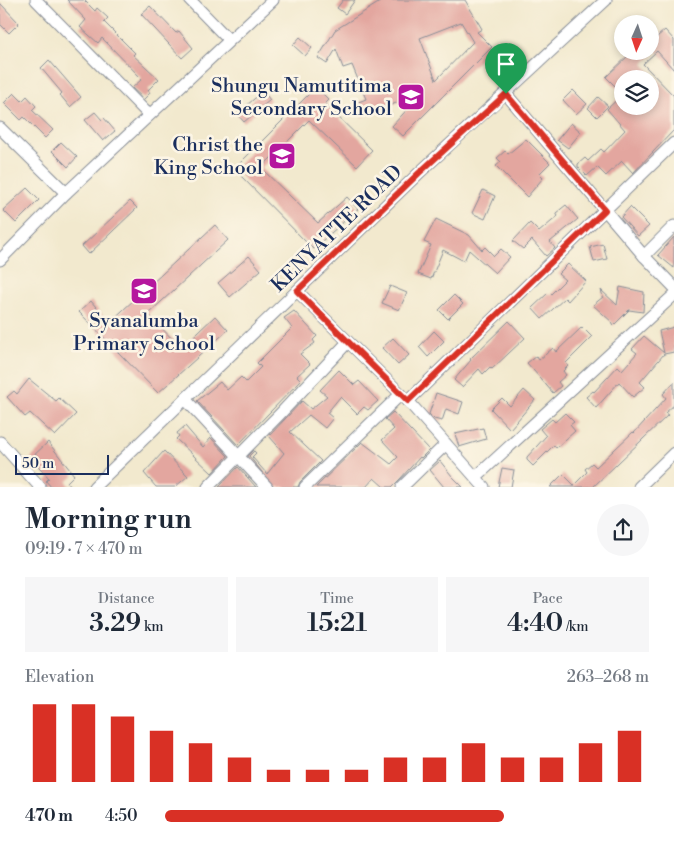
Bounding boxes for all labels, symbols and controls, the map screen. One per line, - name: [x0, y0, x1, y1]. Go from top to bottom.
- north arrow: [614, 15, 659, 60]
- map controls: [614, 15, 659, 115]
- pin: [485, 43, 527, 94]
- icon: arrive: [492, 50, 520, 78]
- button: layers: [614, 70, 659, 115]
- place label: Shungu Namutitima Secondary School: [211, 74, 393, 122]
- school or university icon: Shungu Namutitima Secondary School: [396, 82, 426, 112]
- place label: Christ the King School: [154, 133, 263, 181]
- school or university icon: Christ the King School: [267, 141, 297, 171]
- street label: KENYATTE ROAD: [266, 160, 408, 298]
- school or university icon: Syanalumba Primary School: [129, 276, 159, 306]
- place label: Syanalumba Primary School: [73, 309, 215, 357]
- scale bar: [15, 452, 109, 475]
- text: 50 m: [22, 455, 54, 473]
- text: Morning run: [25, 502, 192, 537]
- button: share: [597, 504, 649, 556]
- text: 09:19 · 7 × 470 m: [25, 539, 143, 559]
- text: Distance: [98, 590, 155, 608]
- text: Time: [320, 590, 354, 608]
- text: Pace: [533, 590, 563, 608]
- text: 3.29: [89, 608, 141, 639]
- text: 15:21: [307, 608, 367, 639]
- text: 4:40: [507, 608, 563, 639]
- text: km: [141, 618, 163, 636]
- text: /km: [563, 618, 588, 636]
- text: Elevation: [25, 667, 94, 687]
- text: 263–268 m: [567, 667, 649, 687]
- text: 470 m: [25, 806, 73, 826]
- text: 4:50: [105, 806, 138, 826]

